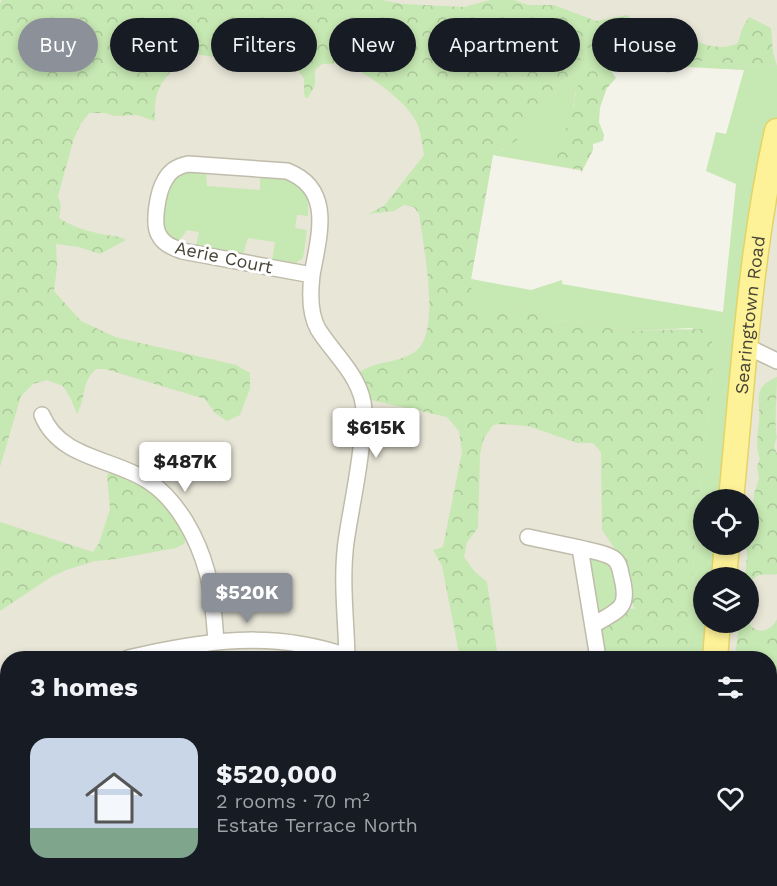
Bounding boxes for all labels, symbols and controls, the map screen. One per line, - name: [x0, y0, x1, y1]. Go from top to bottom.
- chip: Buy: [18, 18, 98, 72]
- chip: Rent: [110, 18, 199, 72]
- chip: Filters: [211, 18, 317, 72]
- chip: New: [329, 18, 416, 72]
- chip: Apartment: [428, 18, 580, 72]
- chip: House: [592, 18, 698, 72]
- street label: Searingtown Road: [730, 234, 769, 395]
- street label: Aerie Court: [173, 236, 275, 278]
- pin: $615K: [334, 408, 418, 459]
- text: $615K: [347, 415, 405, 439]
- pin: $487K: [143, 442, 227, 493]
- text: $487K: [153, 449, 217, 473]
- map controls: [693, 489, 759, 633]
- button: locate: [693, 489, 759, 555]
- button: layers: [693, 567, 759, 633]
- pin: $520K: [205, 573, 289, 624]
- text: $520K: [215, 580, 279, 604]
- icon: filters: [714, 671, 747, 704]
- text: 3 homes: [30, 672, 138, 702]
- text: $520,000: [216, 759, 337, 789]
- icon: home: [78, 762, 150, 834]
- icon: heart: [714, 782, 747, 815]
- text: 2 rooms · 70 m²: [216, 789, 370, 813]
- text: Estate Terrace North: [216, 813, 418, 837]

